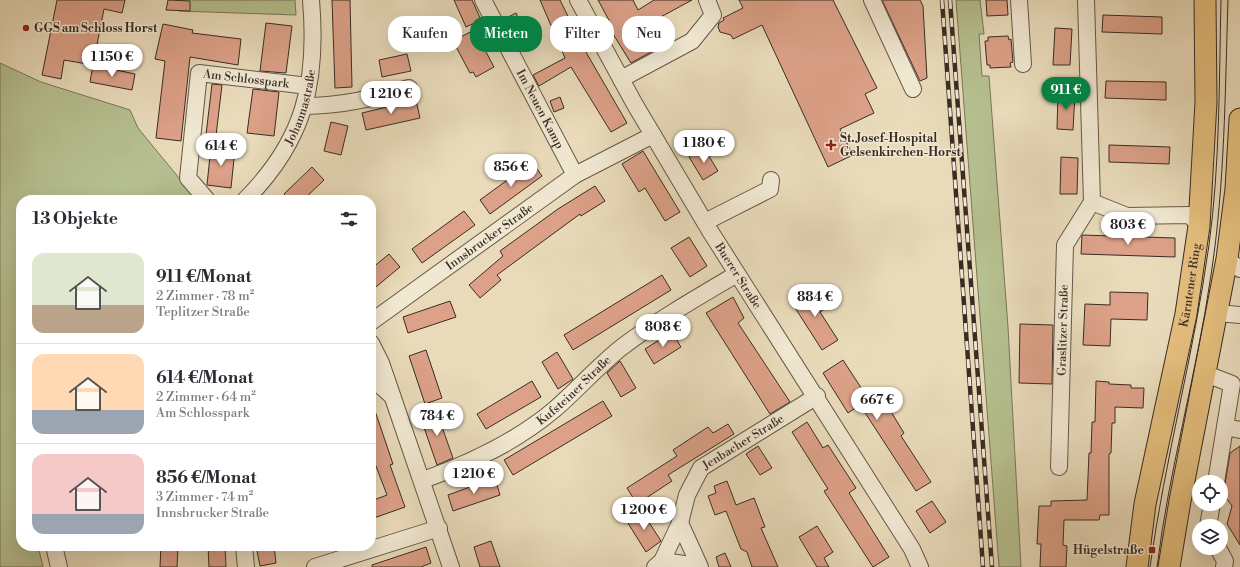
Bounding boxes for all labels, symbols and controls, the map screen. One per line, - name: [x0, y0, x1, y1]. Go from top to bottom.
- chip: Kaufen: [388, 16, 462, 52]
- chip: Mieten: [470, 16, 542, 52]
- chip: Filter: [550, 16, 614, 52]
- chip: Neu: [622, 16, 675, 52]
- place label: GGS am Schloss Horst: [34, 21, 158, 36]
- marker: GGS am Schloss Horst: [21, 23, 31, 33]
- pin: 1 150 €: [75, 44, 149, 78]
- text: 1 150 €: [91, 49, 133, 65]
- street label: Am Schlosspark: [201, 66, 291, 91]
- street label: Im Neuen Kamp: [513, 67, 567, 151]
- street label: Johannastraße: [281, 68, 318, 149]
- pin: 911 €: [1038, 77, 1094, 111]
- pin: 1 210 €: [354, 81, 428, 115]
- text: 911 €: [1050, 82, 1082, 98]
- text: 1 210 €: [370, 86, 412, 102]
- pin: 1 180 €: [667, 130, 741, 164]
- place label: St. Josef-Hospital Gelsenkirchen-Horst: [840, 131, 962, 160]
- pin: 614 €: [193, 133, 249, 167]
- text: 1 180 €: [683, 135, 725, 151]
- text: 614 €: [205, 138, 237, 154]
- marker: St. Josef-Hospital Gelsenkirchen-Horst: [825, 139, 837, 151]
- pin: 856 €: [483, 154, 539, 188]
- text: 856 €: [493, 159, 529, 175]
- street label: Innsbrucker Straße: [443, 200, 536, 273]
- text: 13 Objekte: [32, 208, 118, 230]
- icon: filters: [338, 208, 360, 230]
- pin: 803 €: [1100, 212, 1156, 246]
- text: 803 €: [1110, 217, 1146, 233]
- street label: Buerer Straße: [711, 239, 765, 311]
- street label: Kärntener Ring: [1176, 241, 1204, 328]
- text: 911 €/Monat: [156, 266, 251, 288]
- icon: home: [64, 269, 112, 317]
- pin: 884 €: [787, 284, 843, 318]
- street label: Graslitzer Straße: [1054, 284, 1071, 376]
- text: 2 Zimmer · 78 m²: [156, 288, 254, 304]
- text: 884 €: [797, 289, 833, 305]
- text: Teplitzer Straße: [156, 304, 250, 320]
- pin: 808 €: [635, 314, 691, 348]
- text: 808 €: [645, 319, 681, 335]
- street label: Kufsteiner Straße: [533, 352, 614, 428]
- text: 614 €/Monat: [156, 367, 253, 389]
- icon: home: [64, 370, 112, 418]
- pin: 667 €: [849, 387, 905, 421]
- text: 2 Zimmer · 64 m²: [156, 389, 256, 405]
- text: 667 €: [860, 392, 894, 408]
- pin: 784 €: [409, 403, 465, 437]
- text: Am Schlosspark: [156, 405, 250, 421]
- text: 784 €: [419, 408, 455, 424]
- street label: Jenbacher Straße: [699, 411, 787, 473]
- pin: 1 210 €: [437, 461, 511, 495]
- text: 1 210 €: [453, 466, 495, 482]
- text: 856 €/Monat: [156, 467, 257, 489]
- icon: home: [64, 470, 112, 518]
- map controls: [1192, 475, 1228, 555]
- button: locate: [1192, 475, 1228, 511]
- text: 3 Zimmer · 74 m²: [156, 489, 253, 505]
- pin: 1 200 €: [607, 497, 681, 531]
- text: 1 200 €: [621, 502, 667, 518]
- text: Innsbrucker Straße: [156, 505, 269, 521]
- button: layers: [1192, 519, 1228, 555]
- place label: Hügelstraße: [1073, 543, 1145, 558]
- marker: Hügelstraße: [1147, 545, 1157, 555]

